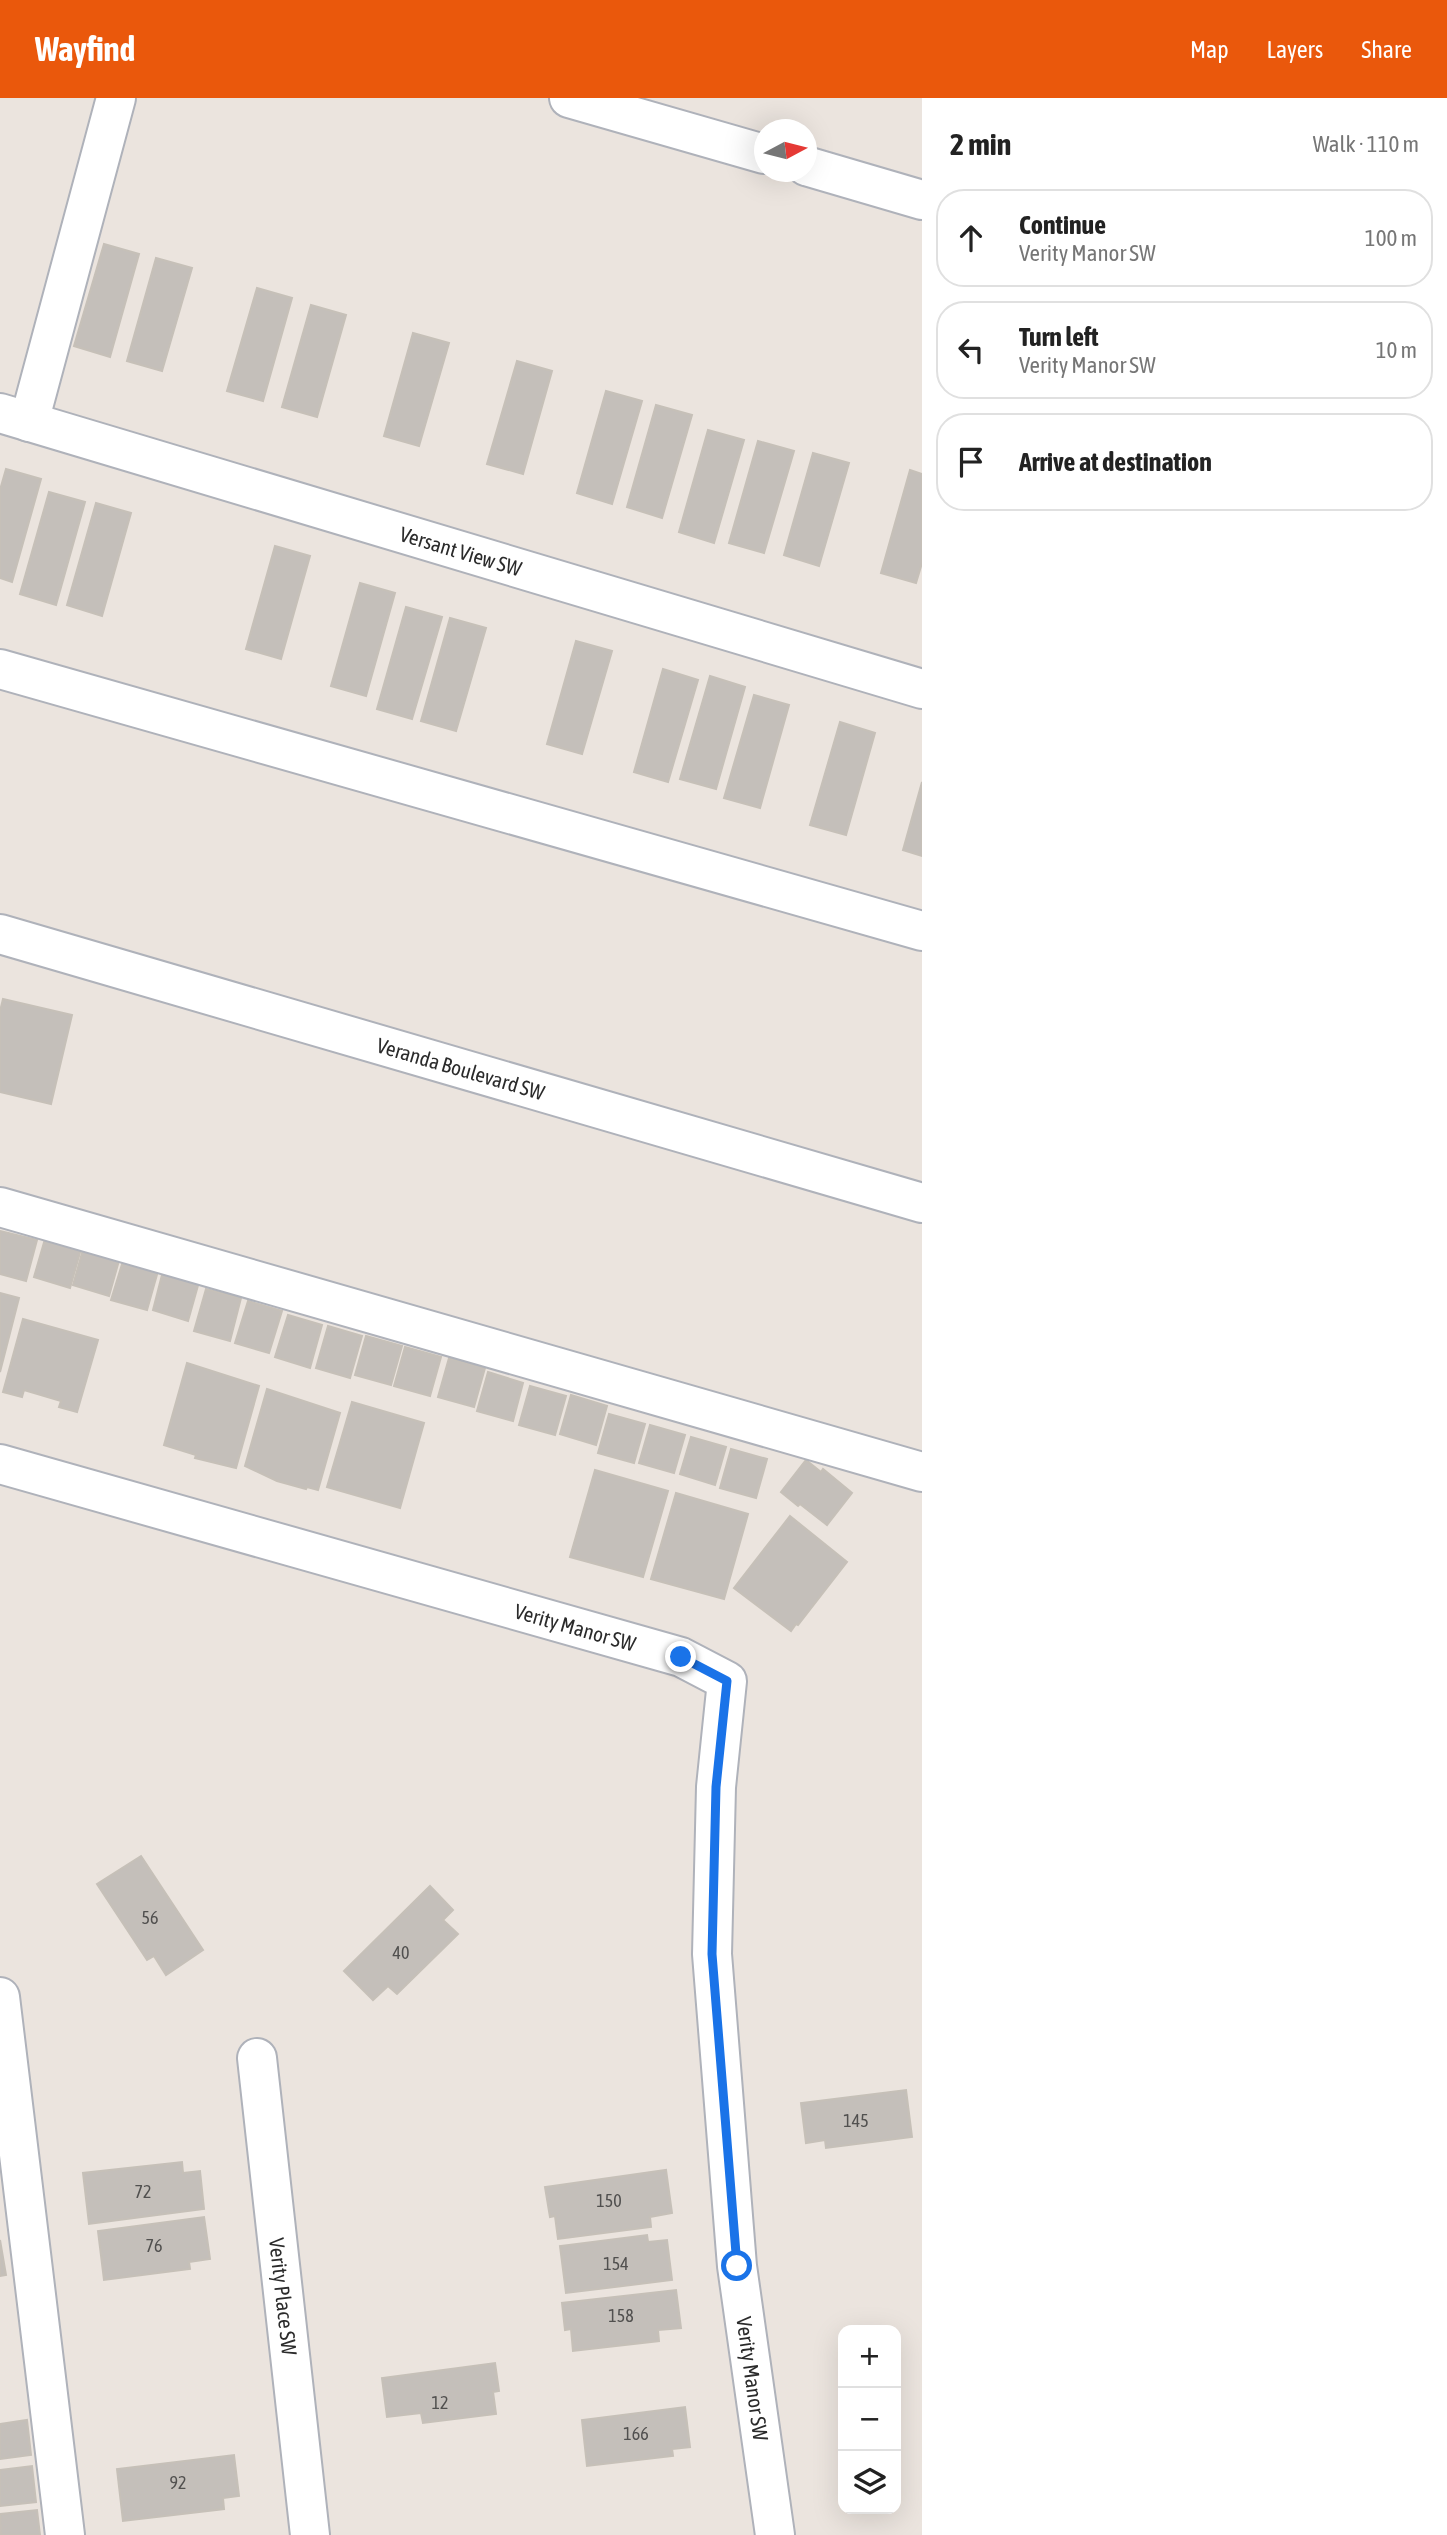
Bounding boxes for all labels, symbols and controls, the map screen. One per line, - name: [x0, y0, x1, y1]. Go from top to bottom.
- text: Wayfind: [35, 30, 135, 68]
- text: Map: [1190, 36, 1229, 63]
- text: Layers: [1267, 36, 1323, 63]
- text: Share: [1361, 36, 1412, 63]
- north arrow: [754, 119, 817, 182]
- text: 2 min: [950, 127, 1011, 161]
- text: Walk · 110 m: [1313, 131, 1419, 157]
- text: Continue: [1019, 210, 1106, 240]
- icon: ahead: [952, 219, 990, 257]
- text: 100 m: [1365, 225, 1417, 251]
- text: Verity Manor SW: [1019, 240, 1156, 266]
- text: Turn left: [1019, 322, 1099, 352]
- icon: left: [952, 331, 990, 369]
- text: 10 m: [1376, 337, 1417, 363]
- text: Verity Manor SW: [1019, 352, 1156, 378]
- icon: arrive: [952, 443, 990, 481]
- text: Arrive at destination: [1019, 447, 1212, 477]
- street label: Versant View SW: [397, 521, 525, 581]
- street label: Veranda Boulevard SW: [374, 1033, 548, 1104]
- street label: Verity Manor SW: [512, 1598, 639, 1656]
- route end: [665, 1641, 696, 1672]
- house number: 56: [142, 1907, 158, 1928]
- house number: 40: [393, 1942, 409, 1963]
- house number: 145: [843, 2110, 869, 2131]
- house number: 72: [135, 2181, 151, 2202]
- house number: 150: [596, 2190, 622, 2211]
- house number: 76: [146, 2235, 162, 2256]
- street label: Verity Place SW: [265, 2237, 302, 2357]
- route start: [721, 2250, 752, 2281]
- house number: 154: [603, 2253, 629, 2274]
- house number: 158: [608, 2305, 634, 2326]
- street label: Verity Manor SW: [732, 2315, 774, 2443]
- map controls: [838, 2325, 901, 2514]
- button: +: [838, 2325, 901, 2388]
- button: −: [838, 2388, 901, 2451]
- house number: 12: [432, 2392, 448, 2413]
- house number: 166: [623, 2423, 649, 2444]
- button: layers: [838, 2451, 901, 2514]
- house number: 92: [170, 2472, 186, 2493]

